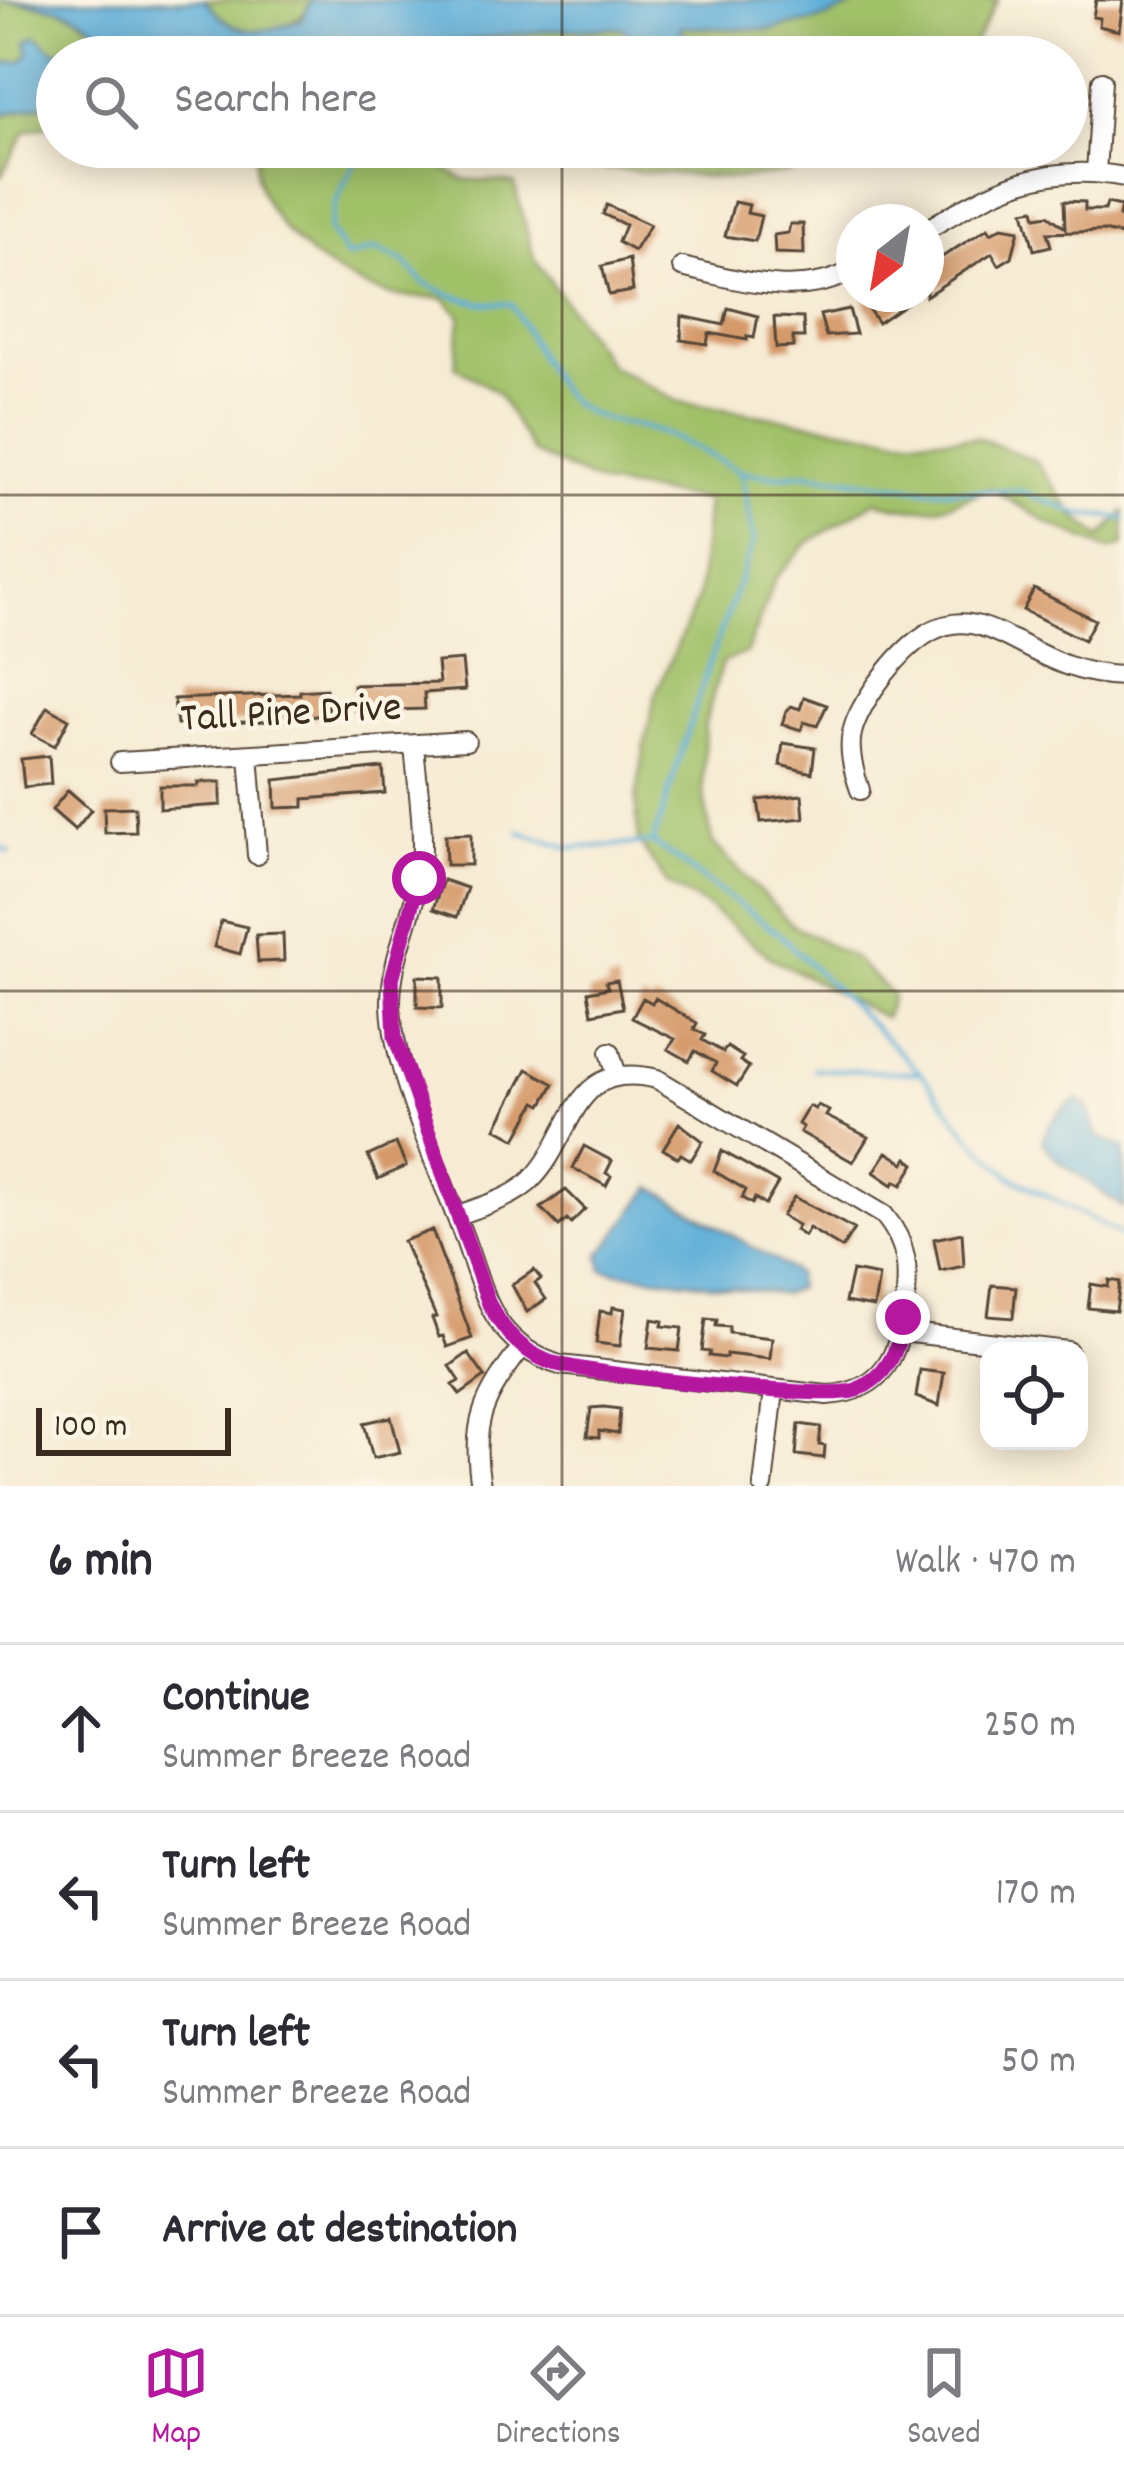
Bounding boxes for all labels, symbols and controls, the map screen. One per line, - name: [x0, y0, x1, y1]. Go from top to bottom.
- search box: [36, 36, 1088, 168]
- icon: search: [78, 69, 144, 135]
- text: Search here: [174, 70, 377, 134]
- north arrow: [836, 204, 944, 312]
- street label: Tall Pine Drive: [179, 680, 403, 752]
- route start: [392, 851, 446, 905]
- route end: [876, 1290, 930, 1344]
- map controls: [980, 1342, 1088, 1450]
- button: locate: [980, 1342, 1088, 1450]
- scale bar: [36, 1402, 231, 1455]
- text: 100 m: [54, 1405, 127, 1452]
- text: 6 min: [48, 1528, 153, 1600]
- text: Walk · 470 m: [895, 1537, 1076, 1592]
- text: Continue: [162, 1668, 310, 1732]
- icon: ahead: [48, 1695, 114, 1761]
- text: 250 m: [984, 1700, 1076, 1755]
- text: Summer Breeze Road: [162, 1732, 471, 1787]
- text: Turn left: [162, 1836, 310, 1900]
- icon: left: [48, 1863, 114, 1929]
- text: 170 m: [996, 1868, 1076, 1923]
- text: Summer Breeze Road: [162, 1900, 471, 1955]
- text: Turn left: [162, 2004, 310, 2068]
- icon: left: [48, 2031, 114, 2097]
- text: 50 m: [1001, 2036, 1076, 2091]
- text: Summer Breeze Road: [162, 2068, 471, 2123]
- icon: arrive: [48, 2199, 114, 2265]
- text: Arrive at destination: [162, 2200, 517, 2264]
- tab: Map: [143, 2340, 209, 2459]
- tab: Directions: [496, 2340, 621, 2459]
- tab: Saved: [907, 2340, 981, 2459]

